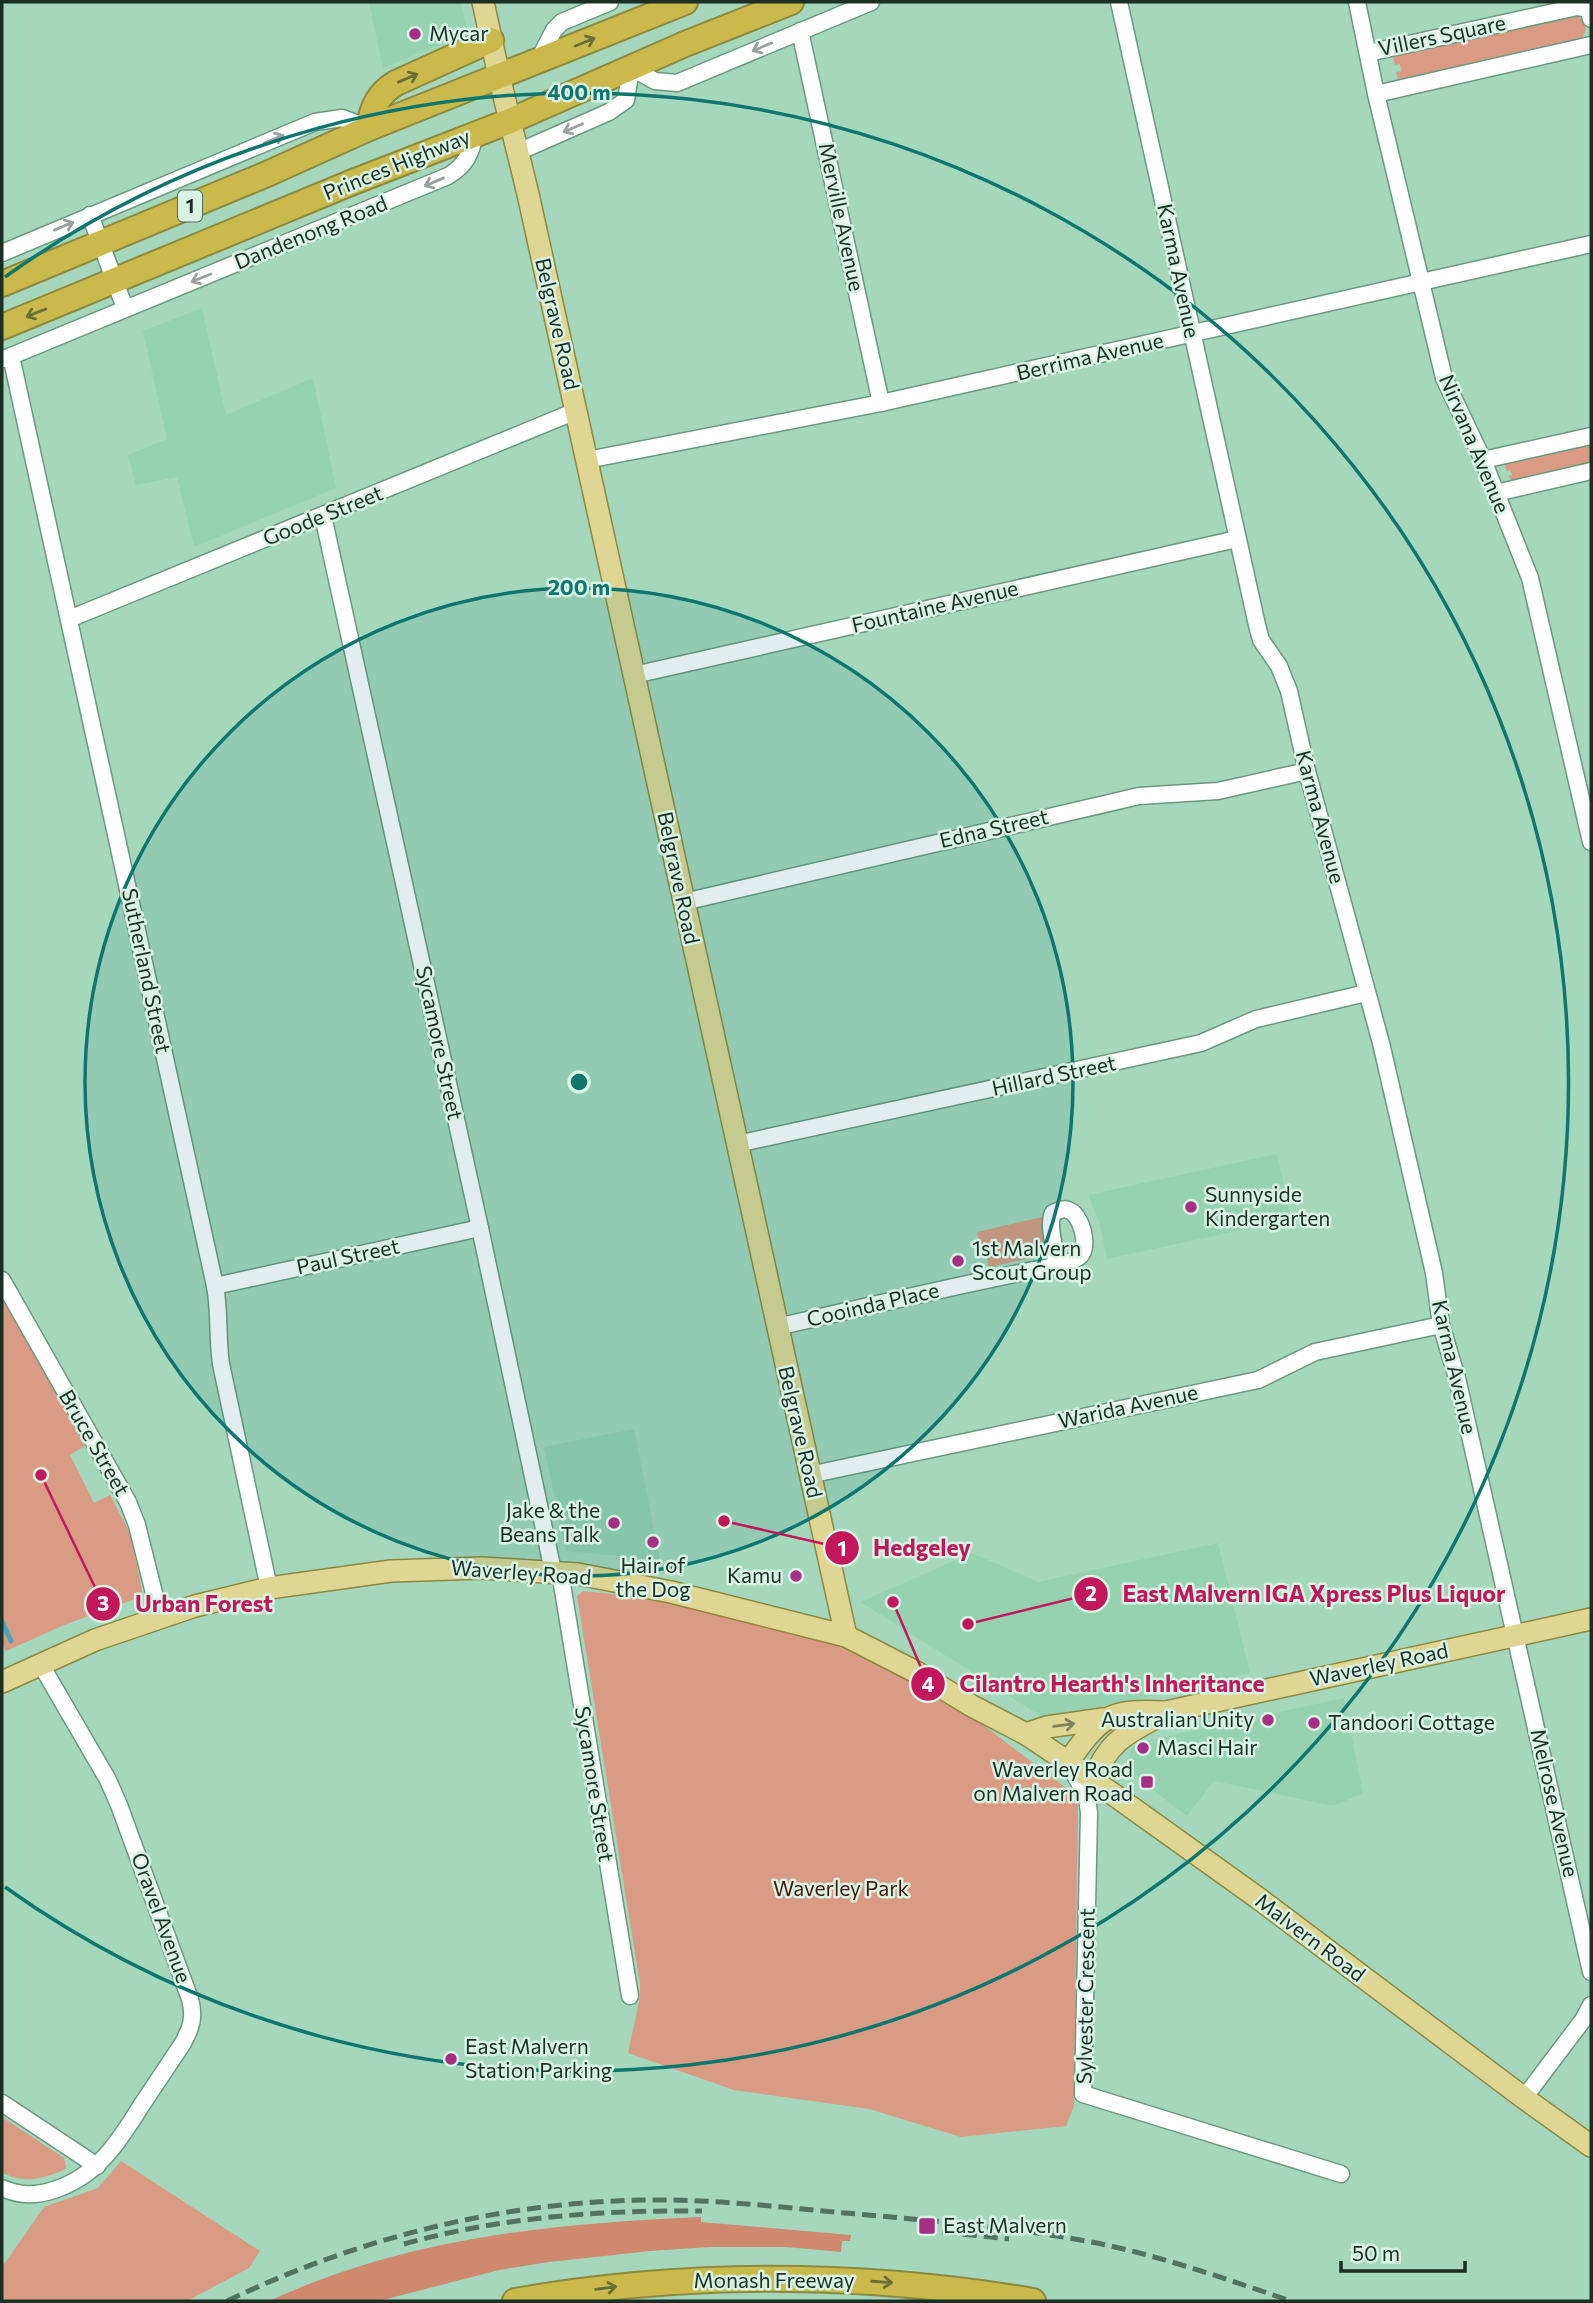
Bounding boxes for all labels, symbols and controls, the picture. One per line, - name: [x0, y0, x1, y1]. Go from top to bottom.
- street label: Villers Square: [1376, 9, 1508, 60]
- place label: Mycar: [429, 20, 489, 45]
- marker: Mycar: [407, 26, 423, 42]
- one-way arrow: [573, 35, 595, 48]
- one-way arrow: [752, 41, 774, 54]
- one-way arrow: [396, 71, 418, 84]
- text: 400 m: [547, 79, 611, 104]
- one-way arrow: [563, 122, 584, 135]
- street label: Princes Highway: [319, 123, 474, 205]
- one-way arrow: [263, 131, 285, 144]
- street label: Merville Avenue: [814, 140, 870, 293]
- one-way arrow: [424, 176, 445, 189]
- road number: 1: [178, 190, 202, 222]
- street label: Dandenong Road: [230, 190, 391, 274]
- street label: Karma Avenue: [1153, 201, 1206, 340]
- one-way arrow: [53, 219, 75, 232]
- street label: Belgrave Road: [531, 255, 586, 392]
- one-way arrow: [190, 272, 212, 285]
- one-way arrow: [25, 307, 47, 320]
- street label: Berrima Avenue: [1014, 326, 1166, 385]
- street label: Nirvana Avenue: [1435, 370, 1516, 517]
- street label: Goode Street: [259, 479, 386, 550]
- text: 200 m: [548, 574, 610, 599]
- street label: Fountaine Avenue: [849, 574, 1020, 637]
- street label: Karma Avenue: [1292, 747, 1351, 886]
- street label: Edna Street: [937, 803, 1051, 852]
- street label: Belgrave Road: [653, 809, 706, 946]
- street label: Sutherland Street: [118, 886, 177, 1055]
- street label: Sycamore Street: [412, 963, 469, 1122]
- street label: Hillard Street: [989, 1049, 1118, 1100]
- centre of rings: [567, 1070, 591, 1094]
- place label: Sunnyside Kindergarten: [1205, 1181, 1330, 1230]
- marker: Sunnyside Kindergarten: [1183, 1199, 1199, 1215]
- street label: Paul Street: [294, 1232, 401, 1279]
- place label: 1st Malvern Scout Group: [972, 1235, 1092, 1284]
- marker: 1st Malvern Scout Group: [950, 1253, 966, 1269]
- street label: Cooinda Place: [804, 1276, 941, 1331]
- street label: Karma Avenue: [1428, 1297, 1483, 1436]
- street label: Belgrave Road: [774, 1363, 829, 1500]
- street label: Warida Avenue: [1056, 1379, 1200, 1433]
- street label: Bruce Street: [55, 1385, 136, 1500]
- place label: Jake & the Beans Talk: [499, 1497, 600, 1546]
- marker: Jake & the Beans Talk: [606, 1515, 622, 1531]
- callout: Hedgeley: [824, 1526, 985, 1570]
- text: Hedgeley: [873, 1533, 971, 1561]
- marker: Hair of the Dog: [645, 1534, 661, 1550]
- text: 1: [837, 1535, 847, 1560]
- place label: Hair of the Dog: [615, 1552, 691, 1601]
- street label: Waverley Road: [450, 1554, 592, 1589]
- place label: Kamu: [727, 1562, 782, 1587]
- marker: Kamu: [788, 1568, 804, 1584]
- callout: East Malvern IGA Xpress Plus Liquor: [1073, 1572, 1519, 1616]
- text: East Malvern IGA Xpress Plus Liquor: [1122, 1579, 1506, 1607]
- text: 2: [1085, 1580, 1097, 1605]
- callout: Urban Forest: [86, 1582, 287, 1626]
- text: Urban Forest: [135, 1589, 273, 1617]
- text: 3: [97, 1590, 109, 1615]
- street label: Waverley Road: [1307, 1637, 1450, 1690]
- callout: Cilantro Hearth's Inheritance: [911, 1662, 1279, 1706]
- text: Cilantro Hearth's Inheritance: [959, 1669, 1265, 1697]
- text: 4: [922, 1671, 935, 1696]
- street label: Sycamore Street: [571, 1704, 620, 1863]
- place label: Australian Unity: [1101, 1706, 1254, 1731]
- place label: Tandoori Cottage: [1328, 1709, 1495, 1734]
- marker: Australian Unity: [1260, 1712, 1276, 1728]
- marker: Tandoori Cottage: [1306, 1715, 1322, 1731]
- one-way arrow: [1053, 1719, 1075, 1732]
- street label: Melrose Avenue: [1526, 1726, 1585, 1879]
- place label: Masci Hair: [1157, 1734, 1258, 1759]
- marker: Masci Hair: [1135, 1740, 1151, 1756]
- place label: Waverley Road on Malvern Road: [973, 1756, 1133, 1805]
- marker: Waverley Road on Malvern Road: [1139, 1774, 1155, 1790]
- street label: Oravel Avenue: [127, 1849, 198, 1986]
- park label: Waverley Park: [773, 1875, 909, 1900]
- street label: Malvern Road: [1251, 1887, 1371, 1986]
- street label: Sylvester Crescent: [1070, 1908, 1099, 2084]
- place label: East Malvern Station Parking: [465, 2033, 612, 2082]
- marker: East Malvern Station Parking: [443, 2051, 459, 2067]
- place label: East Malvern: [943, 2212, 1067, 2237]
- marker: East Malvern: [917, 2216, 937, 2236]
- scale bar: [1341, 2230, 1465, 2274]
- text: 50 m: [1352, 2240, 1400, 2265]
- street label: Monash Freeway: [693, 2267, 855, 2292]
- one-way arrow: [871, 2276, 893, 2289]
- one-way arrow: [595, 2281, 617, 2294]

